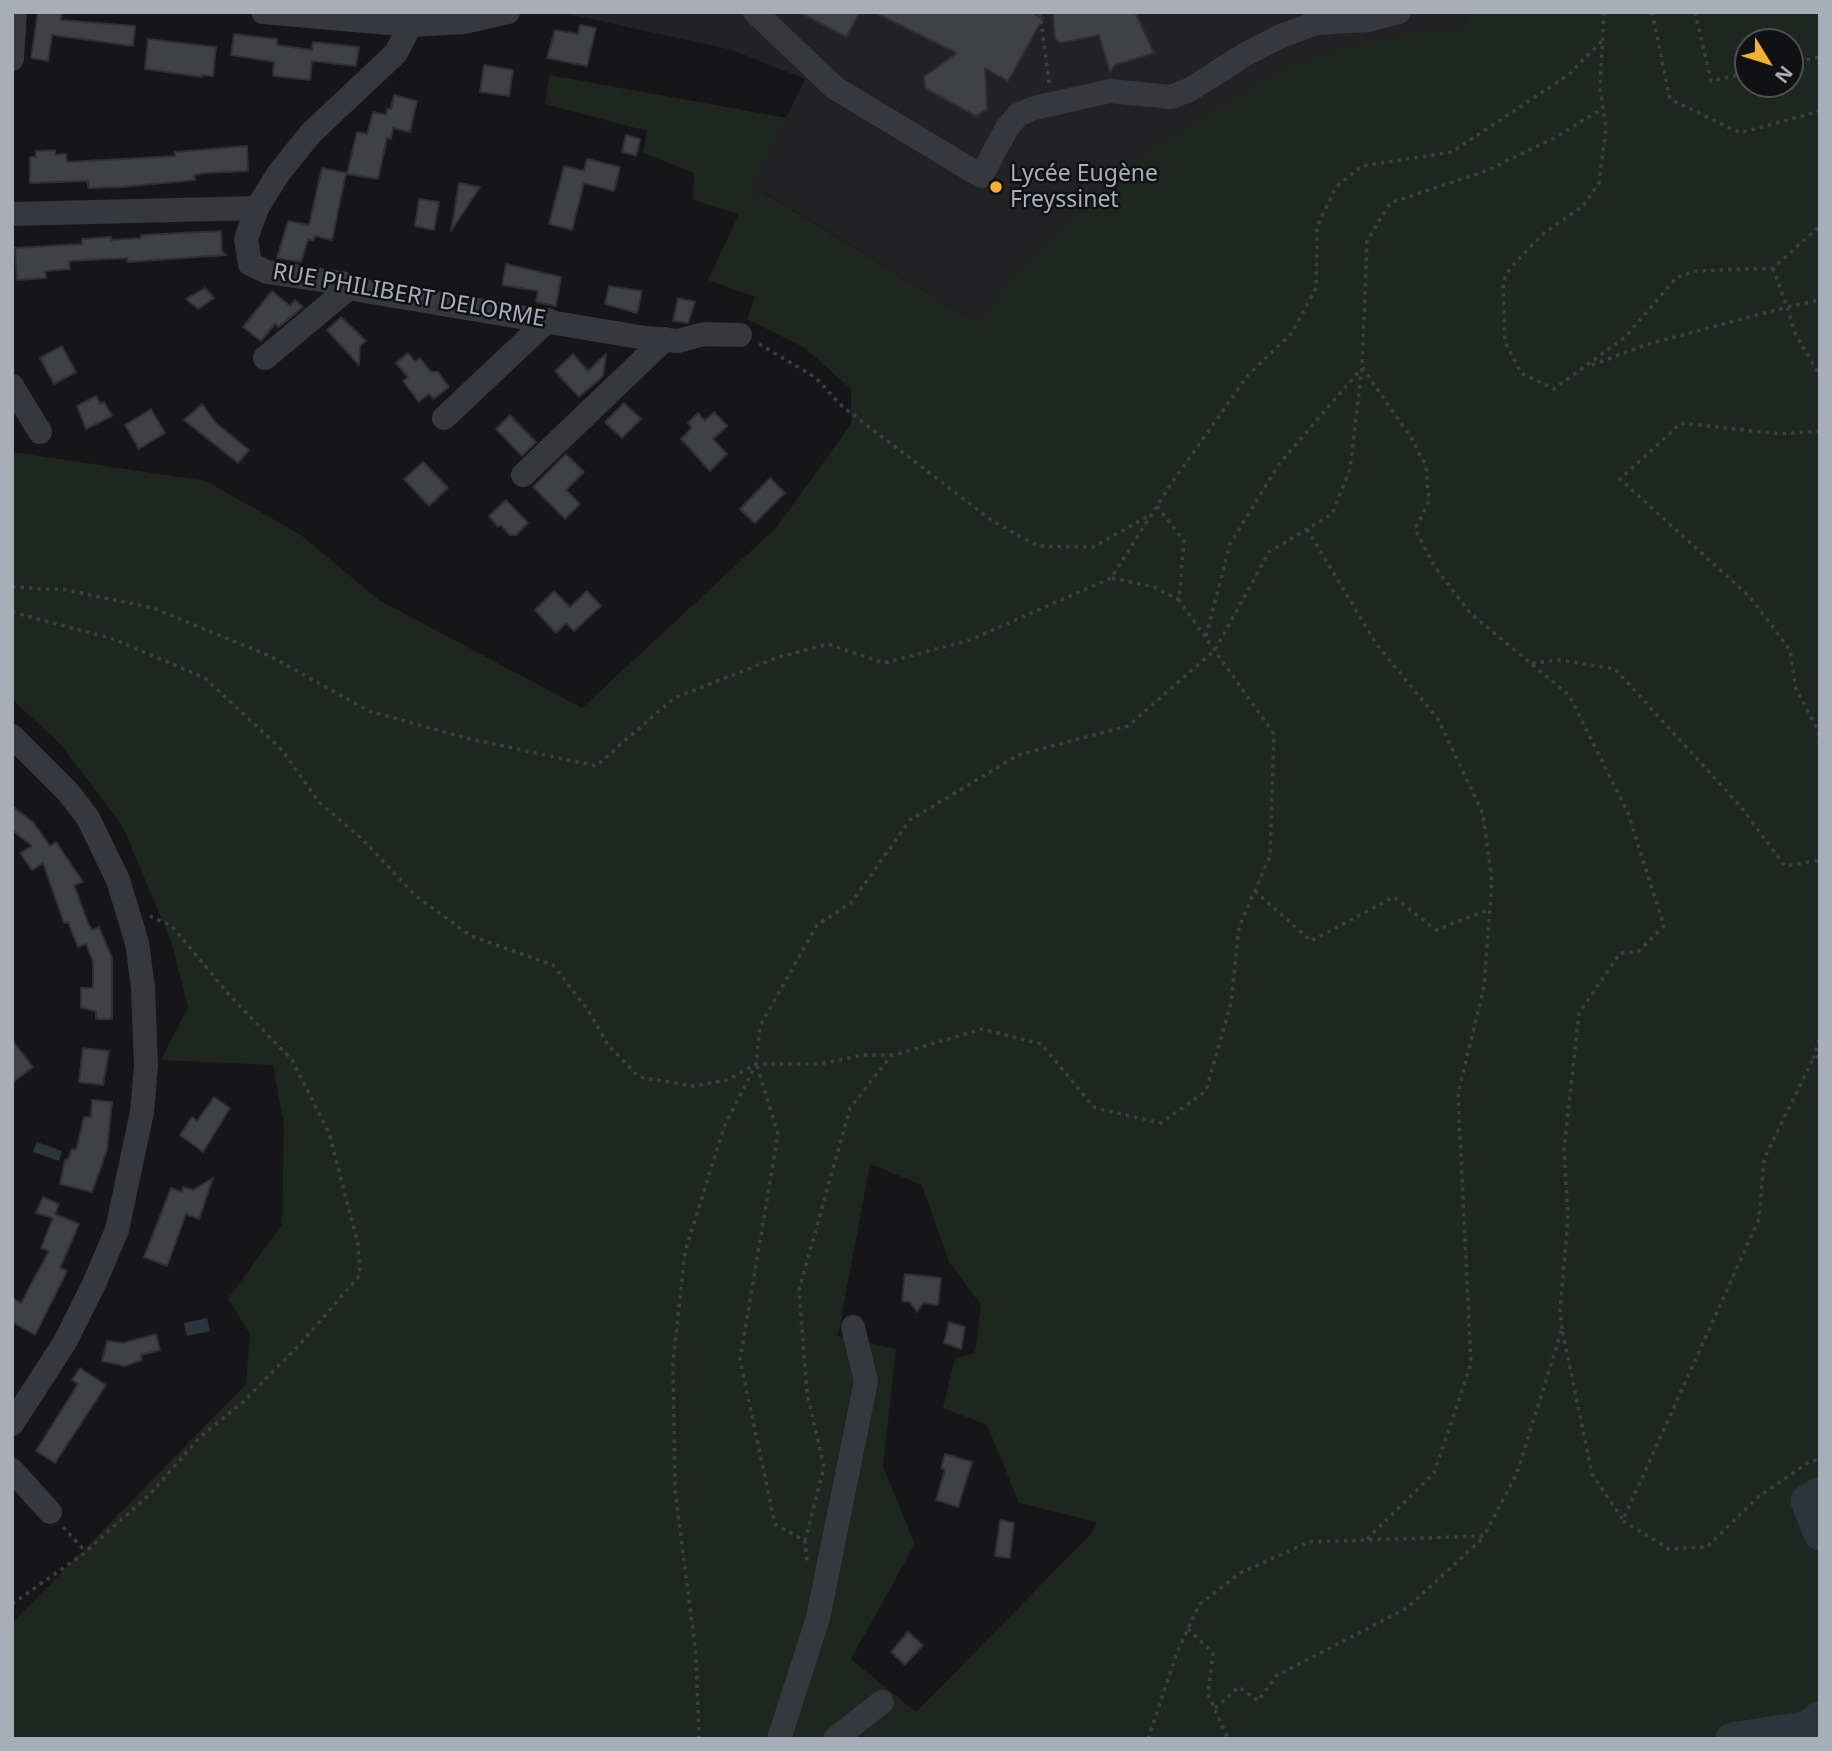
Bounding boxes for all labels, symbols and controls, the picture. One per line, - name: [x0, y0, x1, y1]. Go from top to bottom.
- north arrow: [1734, 28, 1804, 98]
- text: N: [1769, 61, 1799, 89]
- place label: Lycée Eugène Freyssinet: [1010, 160, 1158, 214]
- marker: Lycée Eugène Freyssinet: [988, 179, 1004, 195]
- street label: RUE PHILIBERT DELORME: [271, 258, 547, 334]

